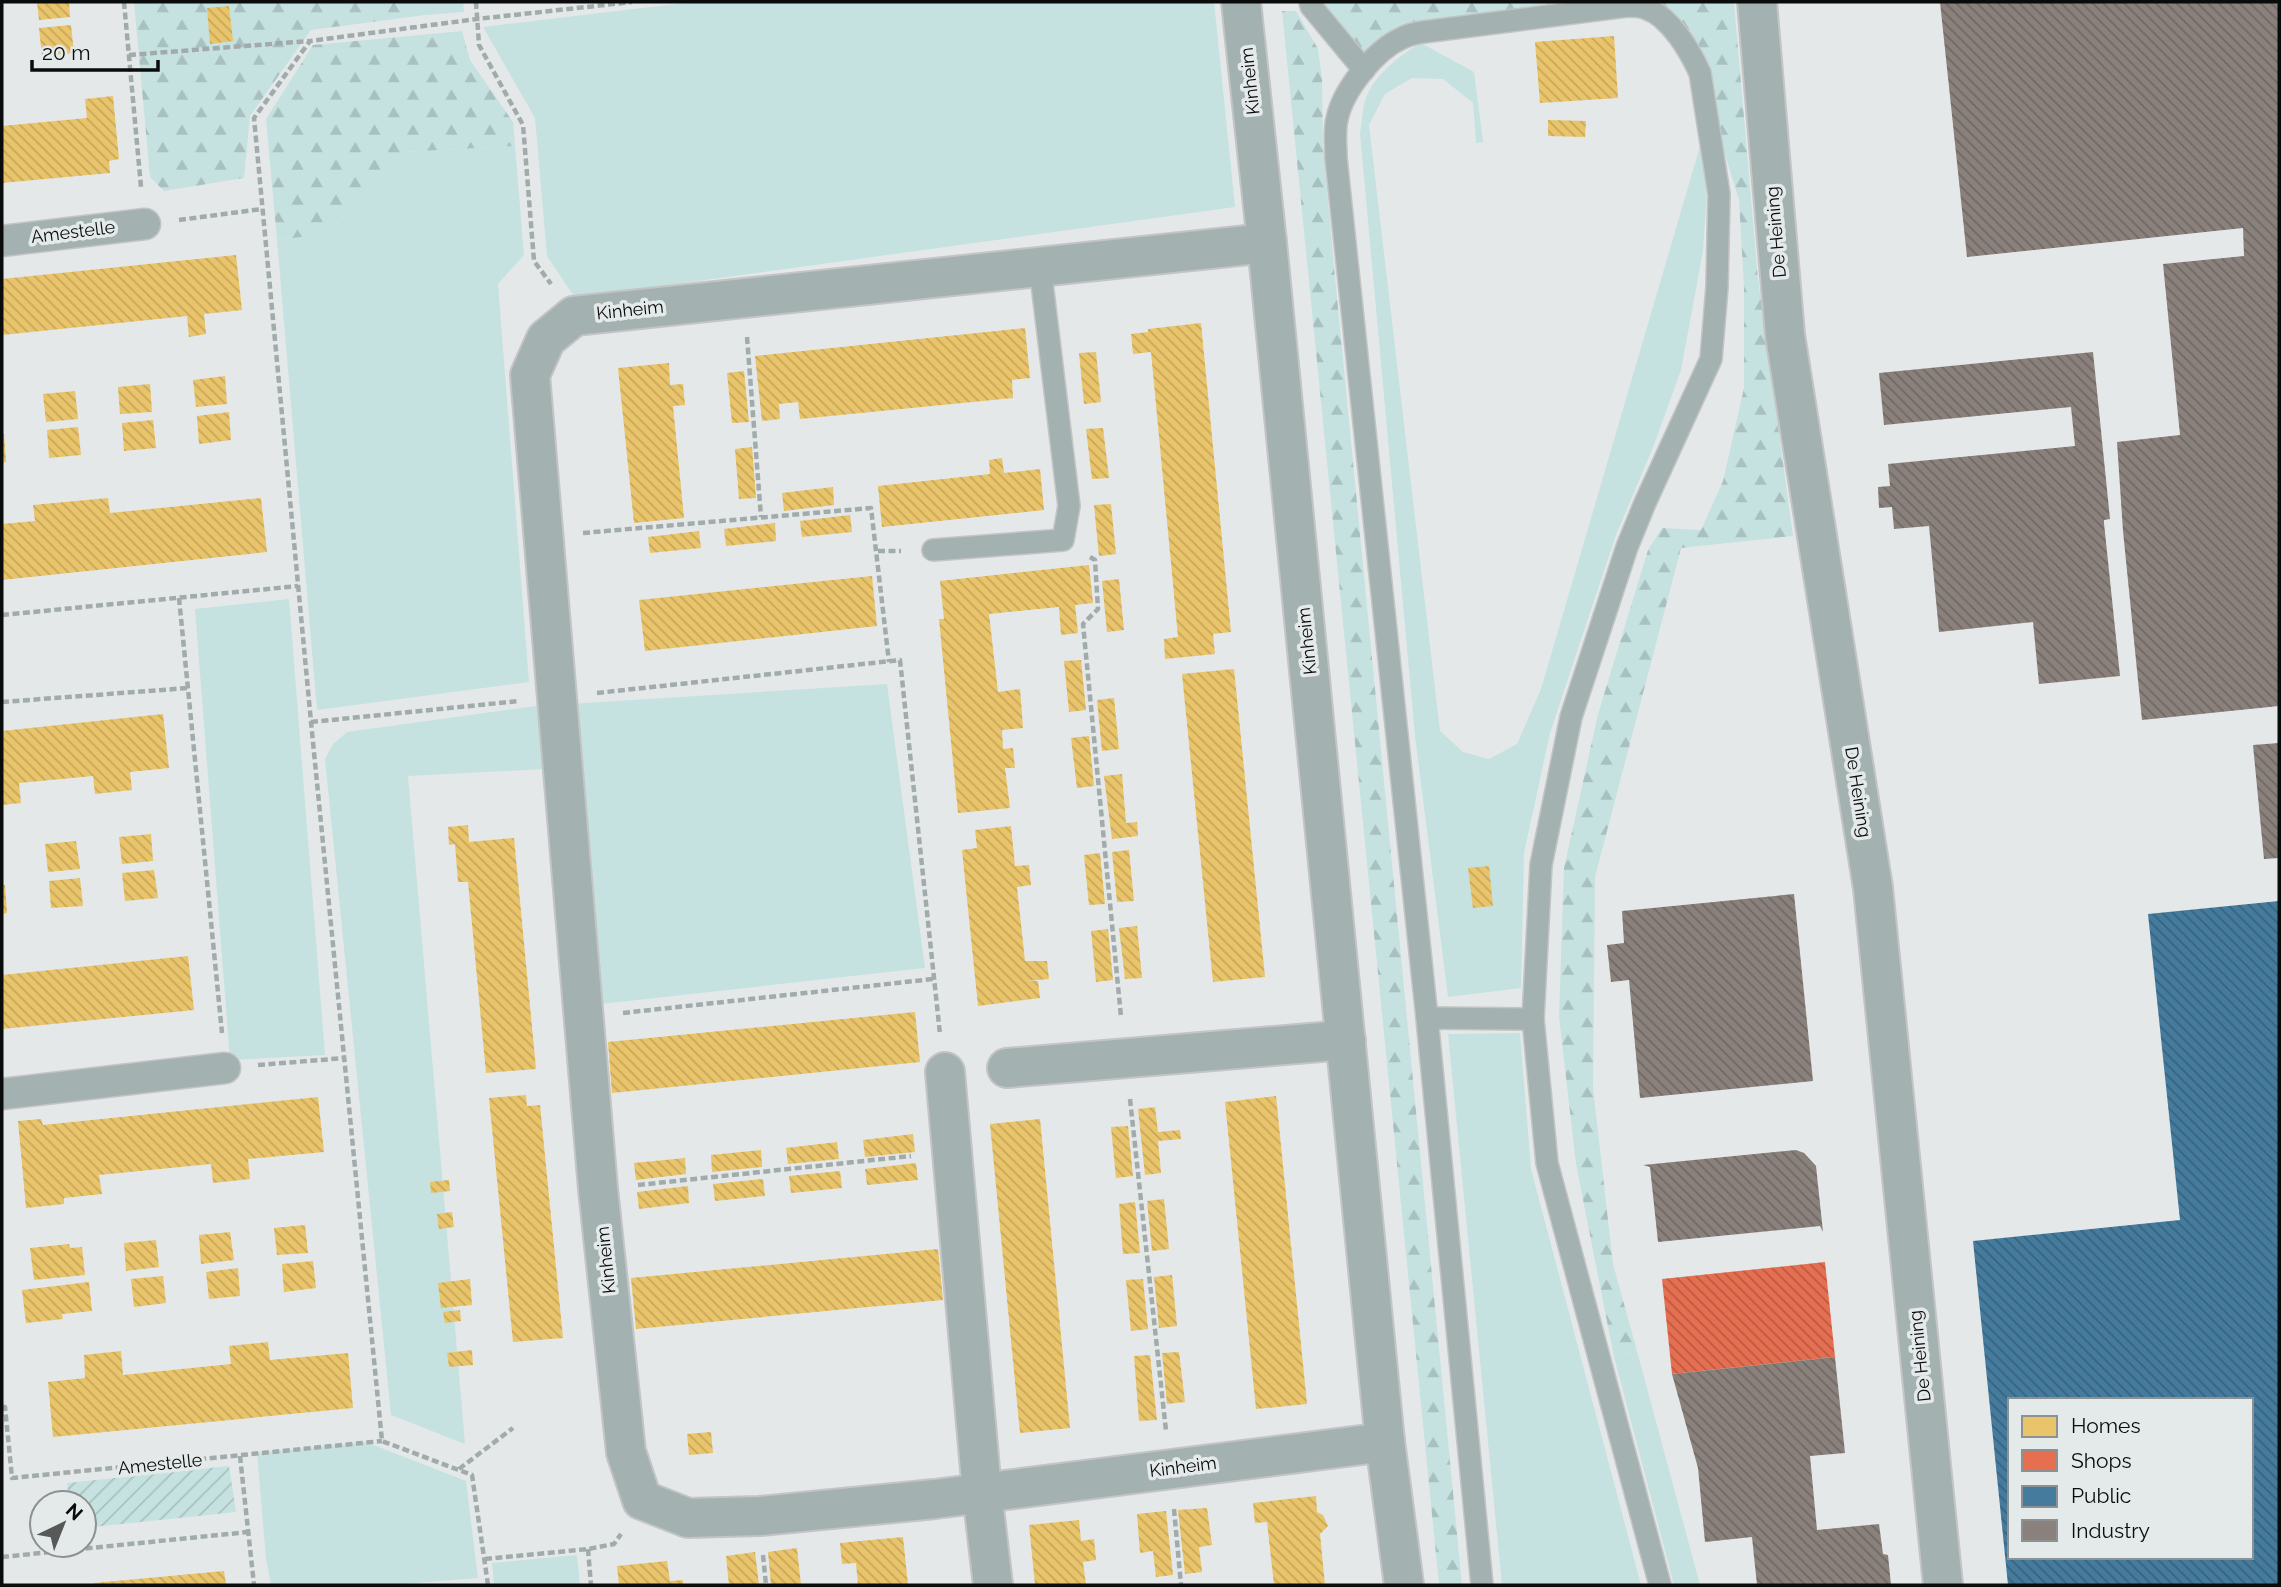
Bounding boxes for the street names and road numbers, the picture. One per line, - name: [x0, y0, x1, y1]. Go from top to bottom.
- street label: Kinheim: [1236, 46, 1263, 116]
- street label: De Heining: [1761, 185, 1790, 279]
- street label: Amestelle: [30, 216, 117, 247]
- street label: Kinheim: [595, 296, 665, 323]
- street label: Kinheim: [1293, 606, 1320, 676]
- street label: De Heining: [1841, 745, 1876, 839]
- street label: Kinheim: [592, 1225, 619, 1295]
- street label: De Heining: [1904, 1309, 1935, 1403]
- street label: Amestelle: [117, 1449, 204, 1478]
- street label: Kinheim: [1148, 1452, 1218, 1481]

